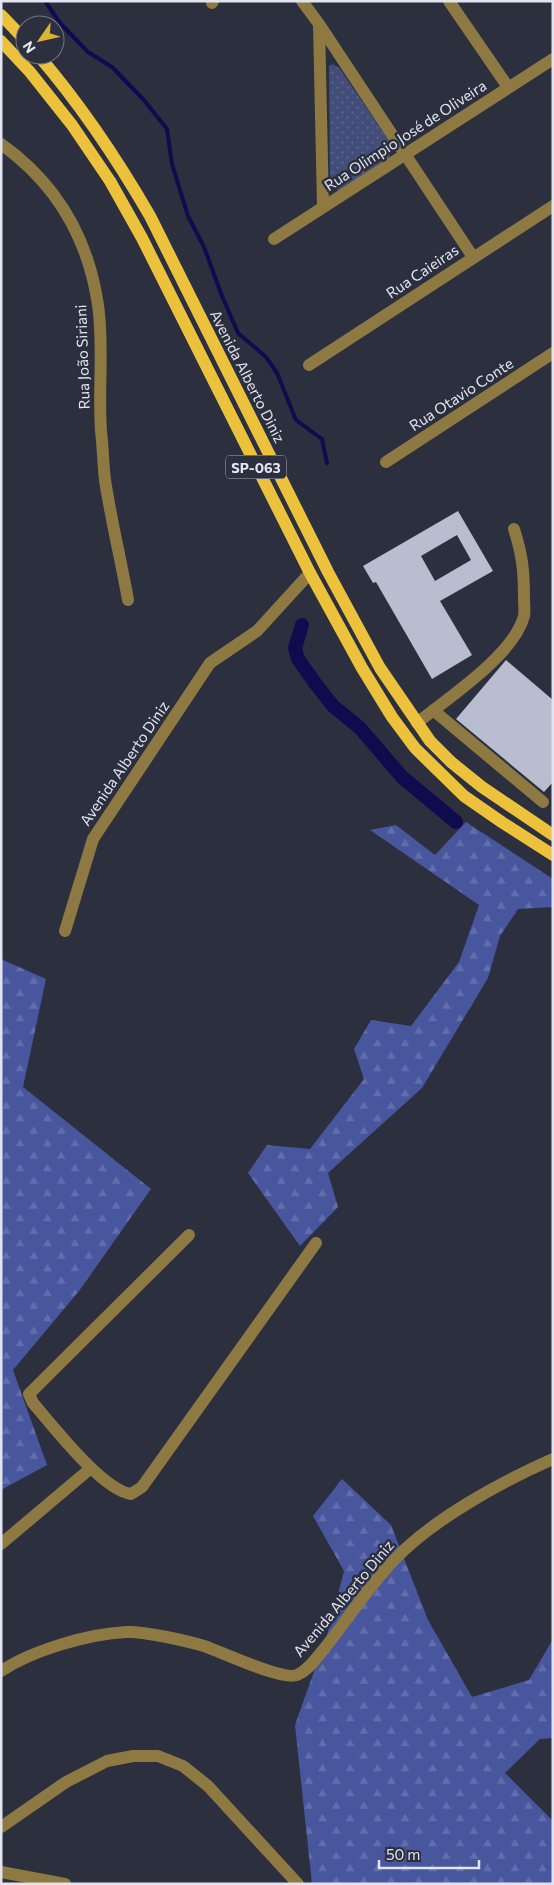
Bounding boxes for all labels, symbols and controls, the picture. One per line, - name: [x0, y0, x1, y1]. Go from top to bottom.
- north arrow: [15, 15, 65, 65]
- text: N: [19, 38, 39, 57]
- street label: Rua Olimpio José de Oliveira: [321, 76, 489, 194]
- street label: Rua Caieiras: [382, 240, 462, 302]
- street label: Rua João Siriani: [71, 304, 93, 410]
- street label: Avenida Alberto Diniz: [207, 307, 289, 445]
- street label: Rua Otavio Conte: [406, 354, 516, 434]
- road number: SP-063: [226, 456, 286, 478]
- street label: Avenida Alberto Diniz: [76, 697, 172, 829]
- street label: Avenida Alberto Diniz: [289, 1536, 397, 1660]
- scale bar: [379, 1838, 479, 1870]
- text: 50 m: [386, 1845, 420, 1863]

